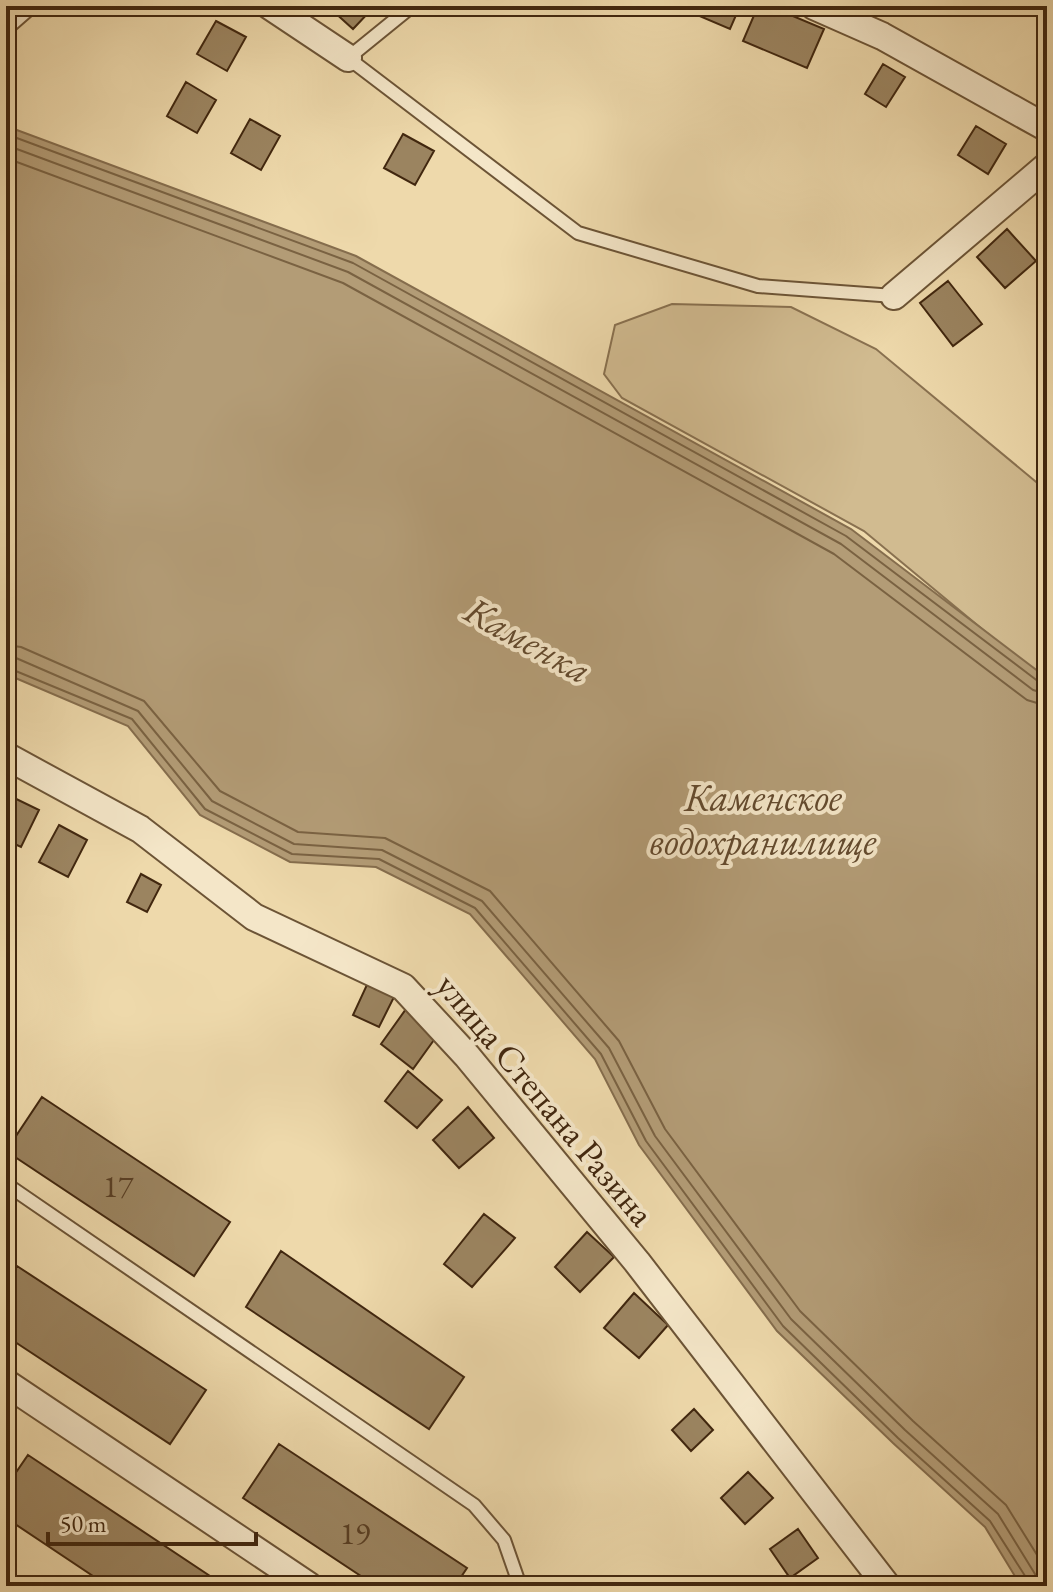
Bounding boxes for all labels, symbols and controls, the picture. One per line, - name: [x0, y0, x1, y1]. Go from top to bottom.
- water label: Каменка: [456, 584, 600, 694]
- water label: Каменское водохранилище: [650, 772, 877, 865]
- street label: улица Степана Разина: [426, 963, 666, 1236]
- house number: 17: [103, 1165, 134, 1207]
- scale bar: [48, 1496, 256, 1546]
- text: 50 m: [60, 1508, 107, 1539]
- house number: 19: [340, 1512, 370, 1554]

